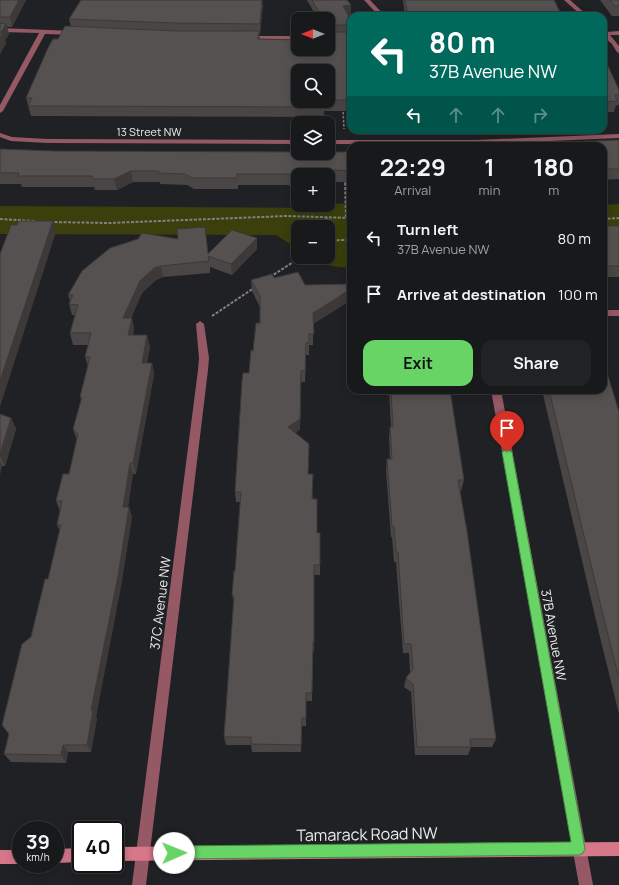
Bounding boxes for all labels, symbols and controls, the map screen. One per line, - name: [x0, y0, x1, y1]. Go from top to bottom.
- north arrow: [291, 12, 335, 56]
- map controls: [291, 12, 335, 264]
- text: 80 m: [429, 23, 495, 61]
- icon: left: [363, 28, 415, 80]
- text: 37B Avenue NW: [429, 59, 557, 83]
- button: search: [291, 64, 335, 108]
- icon: left: [403, 104, 425, 126]
- icon: ahead: [445, 104, 467, 126]
- icon: ahead: [487, 104, 509, 126]
- icon: right: [529, 104, 551, 126]
- button: layers: [291, 116, 335, 160]
- street label: 13 Street NW: [117, 124, 182, 139]
- text: 22:29: [380, 150, 446, 183]
- text: 1: [484, 150, 495, 183]
- text: 180: [533, 150, 574, 183]
- button: +: [291, 168, 335, 212]
- text: Arrival: [394, 181, 431, 199]
- text: min: [479, 181, 500, 199]
- text: m: [548, 181, 559, 199]
- text: Turn left: [397, 219, 459, 240]
- button: −: [291, 220, 335, 264]
- icon: left: [363, 227, 385, 249]
- text: 80 m: [557, 228, 591, 249]
- text: 37B Avenue NW: [397, 240, 489, 258]
- icon: arrive: [363, 283, 385, 305]
- text: Arrive at destination: [397, 284, 546, 305]
- text: 100 m: [558, 284, 598, 305]
- button: Exit: [363, 340, 473, 386]
- button: Share: [481, 340, 591, 386]
- pin: [490, 411, 524, 452]
- icon: arrive: [496, 417, 518, 439]
- street label: 37C Avenue NW: [145, 555, 175, 651]
- street label: 37B Avenue NW: [537, 588, 571, 682]
- speed limit sign: 40: [72, 821, 124, 873]
- street label: Tamarack Road NW: [296, 822, 438, 846]
- text: 39: [26, 828, 50, 855]
- position arrow: [153, 832, 195, 874]
- text: km/h: [26, 850, 50, 864]

